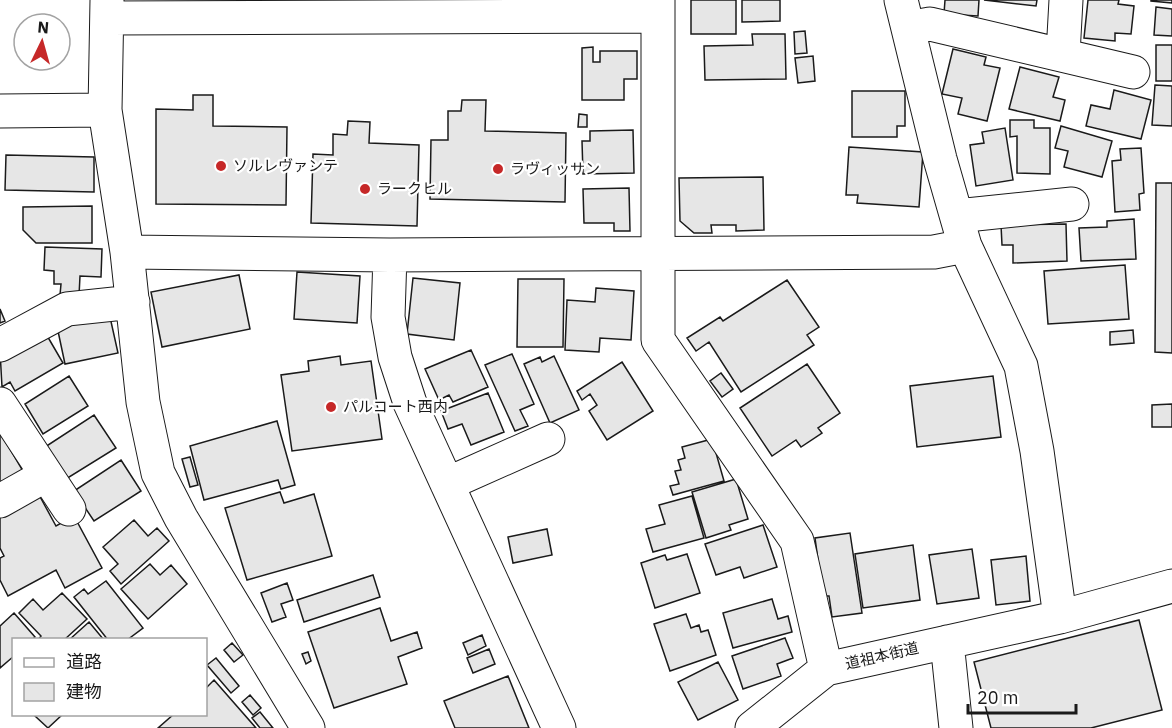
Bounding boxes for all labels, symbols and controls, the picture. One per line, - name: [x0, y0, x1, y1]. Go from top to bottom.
- north arrow: [12, 12, 72, 72]
- text: N: [37, 17, 50, 38]
- place label: ソルレヴァンテ: [233, 156, 338, 175]
- marker: ソルレヴァンテ: [214, 159, 228, 173]
- place label: ラヴィッサン: [510, 159, 600, 178]
- marker: ラヴィッサン: [491, 162, 505, 176]
- place label: ラークヒル: [377, 179, 452, 198]
- marker: ラークヒル: [358, 182, 372, 196]
- place label: パルコート西内: [343, 397, 448, 416]
- marker: パルコート西内: [324, 400, 338, 414]
- legend: [12, 638, 207, 716]
- street label: 道祖本街道: [843, 638, 921, 673]
- text: 道路: [66, 650, 102, 673]
- scale bar: [968, 677, 1076, 715]
- text: 建物: [66, 680, 102, 703]
- text: 20 m: [977, 686, 1019, 709]

